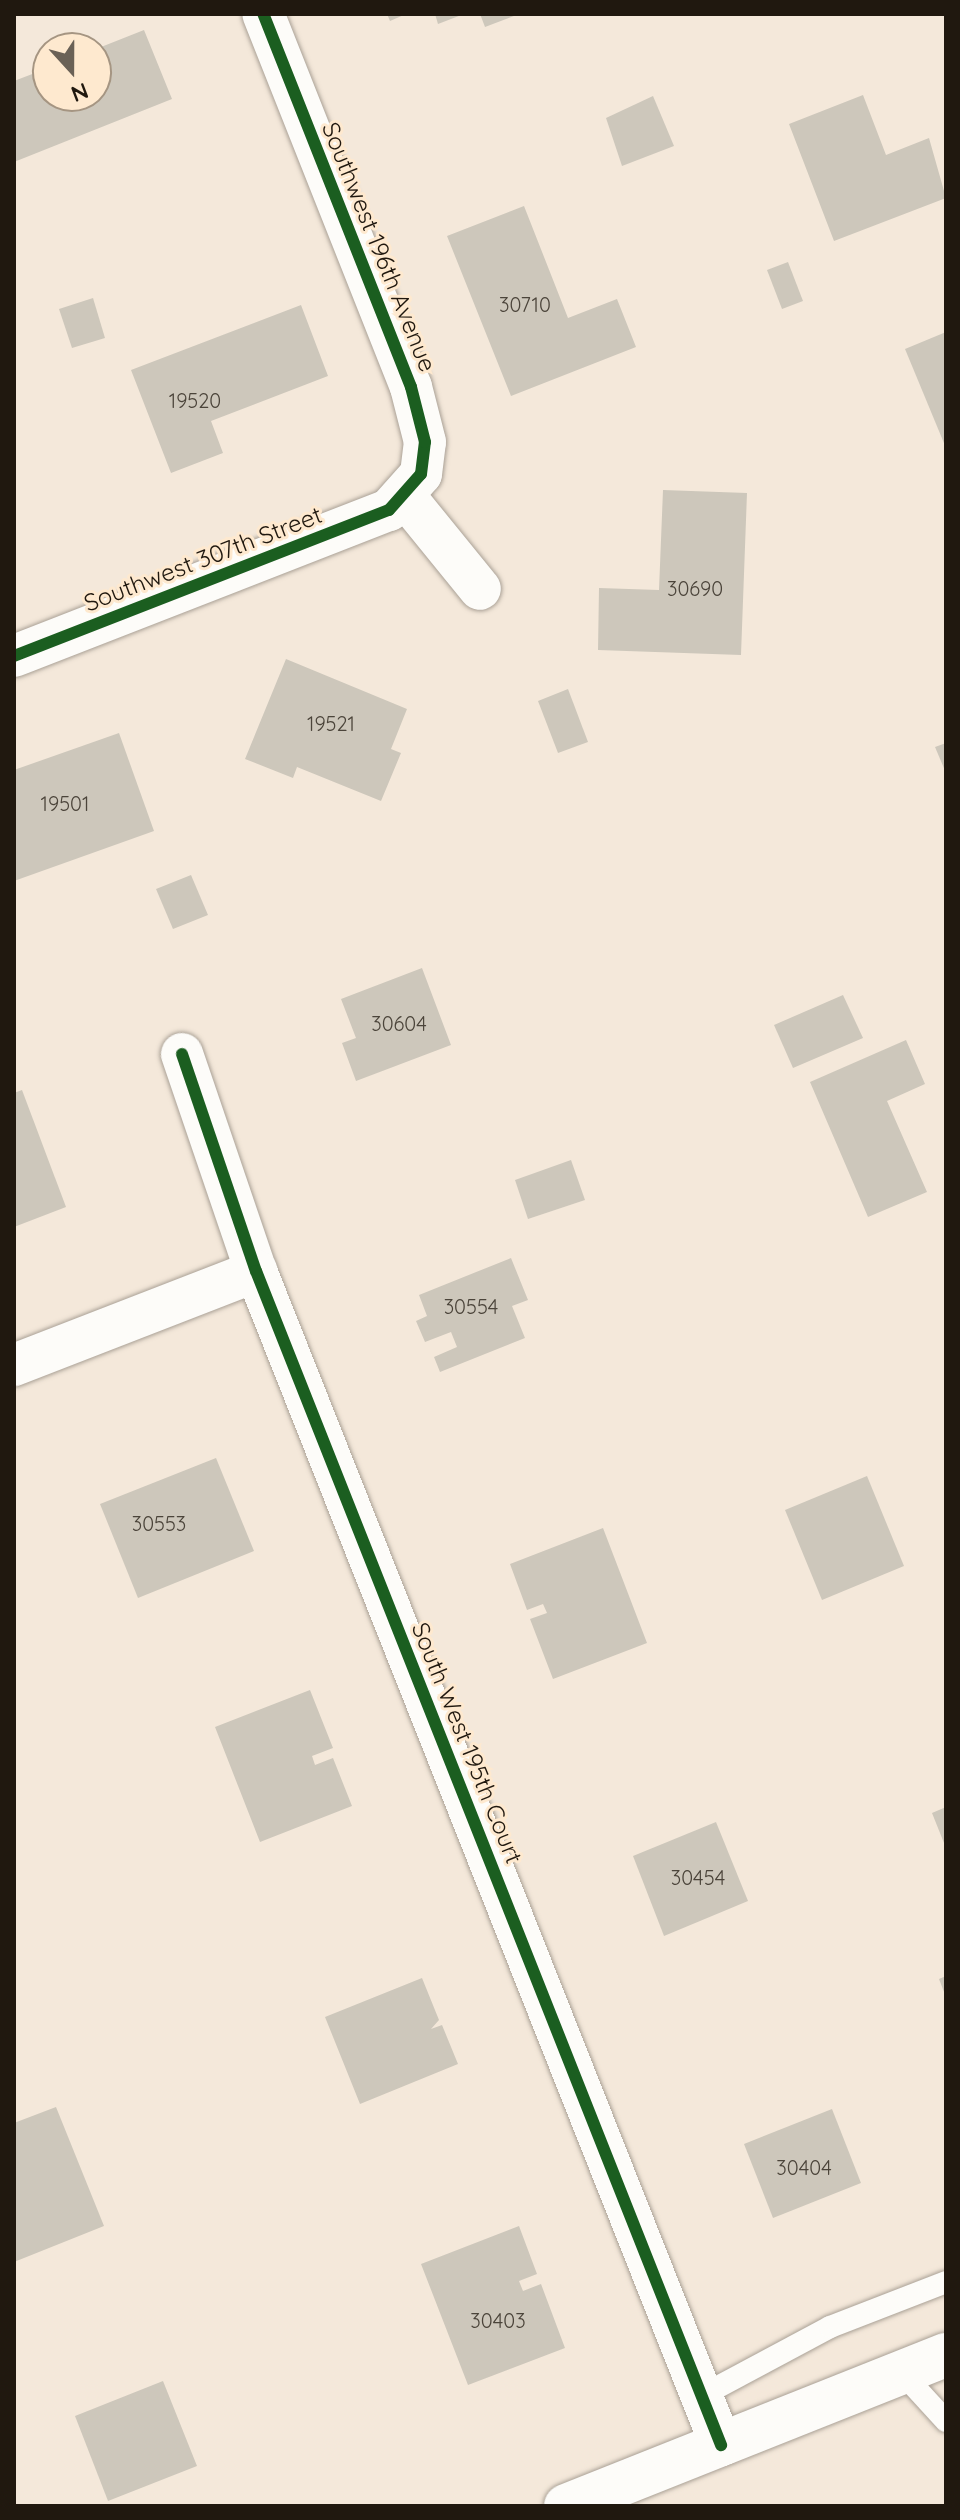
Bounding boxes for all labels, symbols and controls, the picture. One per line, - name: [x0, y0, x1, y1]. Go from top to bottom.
- north arrow: [32, 32, 112, 112]
- text: N: [67, 77, 92, 109]
- street label: Southwest 196th Avenue: [316, 118, 442, 376]
- house number: 30710: [499, 292, 551, 316]
- house number: 19520: [169, 388, 221, 412]
- street label: Southwest 307th Street: [80, 500, 326, 618]
- house number: 30690: [667, 576, 723, 600]
- house number: 19521: [307, 711, 355, 735]
- house number: 19501: [41, 791, 89, 815]
- house number: 30604: [371, 1011, 427, 1035]
- house number: 30554: [444, 1294, 498, 1318]
- house number: 30553: [132, 1511, 186, 1535]
- street label: South West 195th Court: [405, 1618, 529, 1868]
- house number: 30454: [671, 1865, 725, 1889]
- house number: 30404: [776, 2155, 832, 2179]
- house number: 30403: [470, 2308, 526, 2332]

